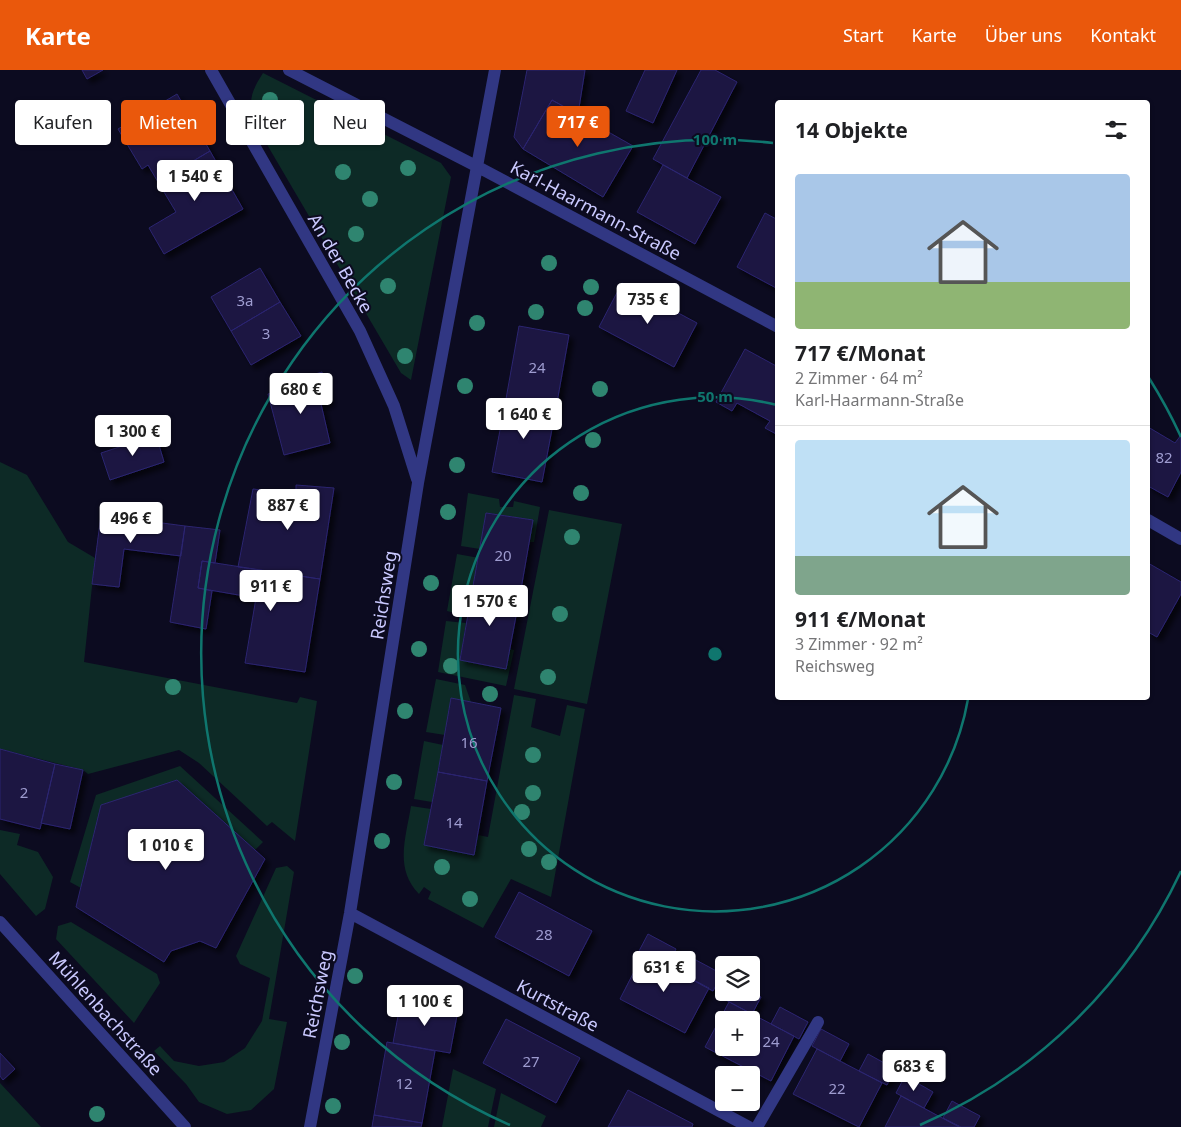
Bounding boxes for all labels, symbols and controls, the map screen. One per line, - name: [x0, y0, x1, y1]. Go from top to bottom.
- text: Karte: [25, 19, 91, 52]
- text: Start: [843, 23, 883, 47]
- text: Karte: [911, 23, 957, 47]
- text: Über uns: [985, 23, 1062, 47]
- text: Kontakt: [1090, 23, 1156, 47]
- chip: Kaufen: [15, 100, 111, 145]
- chip: Mieten: [121, 100, 216, 145]
- chip: Filter: [226, 100, 304, 145]
- chip: Neu: [314, 100, 385, 145]
- pin: 717 €: [543, 106, 613, 148]
- text: 717 €: [558, 111, 598, 133]
- text: 14 Objekte: [795, 116, 908, 144]
- icon: filters: [1102, 116, 1130, 144]
- text: 100 m: [693, 129, 737, 149]
- street label: Karl-Haarmann-Straße: [506, 155, 686, 265]
- pin: 1 540 €: [149, 160, 241, 202]
- text: 1 540 €: [168, 165, 222, 187]
- icon: home: [918, 207, 1008, 297]
- street label: An der Becke: [303, 209, 379, 317]
- pin: 735 €: [613, 282, 683, 325]
- text: 735 €: [628, 288, 668, 310]
- house number: 3a: [237, 290, 254, 310]
- house number: 3: [262, 323, 270, 343]
- text: 717 €/Monat: [795, 339, 926, 367]
- house number: 24: [528, 357, 546, 377]
- text: 2 Zimmer · 64 m²: [795, 367, 923, 389]
- pin: 680 €: [266, 372, 336, 415]
- text: 680 €: [281, 378, 321, 400]
- text: 50 m: [697, 386, 733, 406]
- text: Karl-Haarmann-Straße: [795, 389, 964, 411]
- pin: 1 640 €: [478, 398, 570, 440]
- text: 1 640 €: [497, 403, 551, 425]
- pin: 1 300 €: [87, 414, 179, 457]
- text: 1 300 €: [106, 420, 160, 442]
- house number: 82: [1155, 447, 1173, 467]
- icon: home: [918, 472, 1008, 562]
- pin: 887 €: [253, 488, 323, 531]
- text: 887 €: [268, 494, 308, 516]
- pin: 496 €: [96, 502, 166, 544]
- text: 496 €: [111, 507, 151, 529]
- house number: 20: [494, 545, 512, 565]
- street label: Reichsweg: [364, 549, 402, 641]
- pin: 911 €: [236, 570, 306, 612]
- text: 911 €: [251, 575, 291, 597]
- pin: 1 570 €: [444, 584, 536, 627]
- text: 1 570 €: [463, 590, 517, 612]
- text: 911 €/Monat: [795, 605, 926, 633]
- text: 3 Zimmer · 92 m²: [795, 633, 923, 655]
- centre of rings: [706, 645, 724, 663]
- text: Reichsweg: [795, 655, 875, 677]
- house number: 16: [460, 732, 478, 752]
- house number: 2: [20, 782, 28, 802]
- house number: 14: [445, 812, 463, 832]
- pin: 1 010 €: [120, 828, 212, 871]
- text: 1 010 €: [139, 834, 193, 856]
- house number: 28: [535, 924, 553, 944]
- street label: Mühlenbachstraße: [44, 946, 168, 1080]
- street label: Reichsweg: [297, 948, 337, 1040]
- pin: 631 €: [629, 950, 699, 993]
- text: 631 €: [644, 956, 684, 978]
- map controls: [715, 956, 760, 1111]
- button: layers: [715, 956, 760, 1001]
- street label: Kurtstraße: [513, 973, 603, 1037]
- pin: 1 100 €: [379, 984, 471, 1027]
- text: 1 100 €: [398, 990, 452, 1012]
- button: +: [715, 1011, 760, 1056]
- house number: 24: [762, 1031, 780, 1051]
- pin: 683 €: [879, 1050, 949, 1092]
- house number: 27: [522, 1051, 540, 1071]
- text: 683 €: [894, 1055, 934, 1077]
- button: −: [715, 1066, 760, 1111]
- house number: 12: [395, 1073, 413, 1093]
- house number: 22: [828, 1078, 846, 1098]

